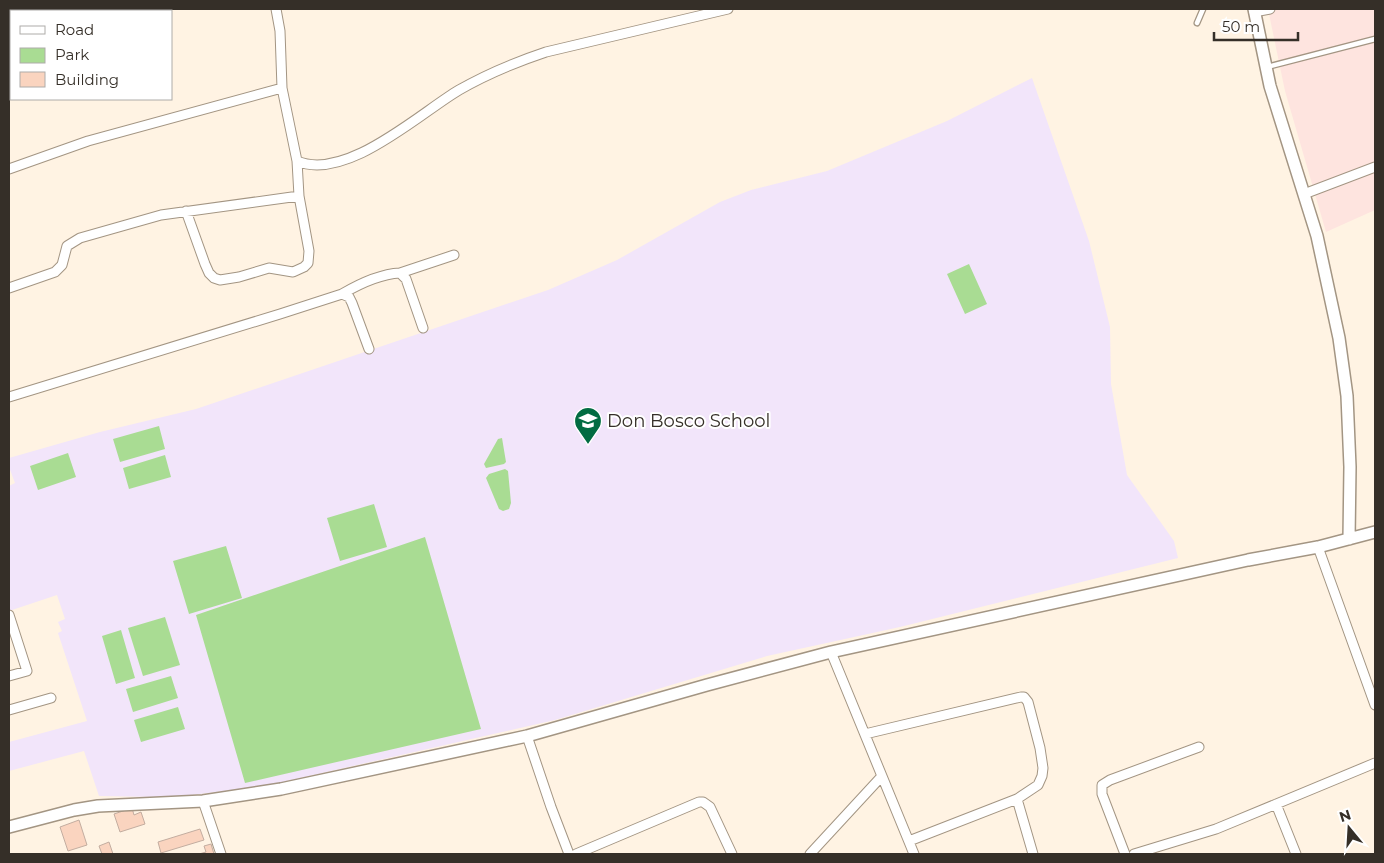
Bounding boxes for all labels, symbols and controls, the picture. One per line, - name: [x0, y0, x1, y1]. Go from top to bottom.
- legend: [10, 10, 172, 100]
- scale bar: [1214, 10, 1298, 42]
- text: 50 m: [1222, 17, 1260, 36]
- text: Road: [55, 20, 94, 39]
- text: Park: [55, 45, 89, 64]
- text: Building: [55, 70, 119, 89]
- school or university icon: Don Bosco School: [573, 406, 603, 445]
- place label: Don Bosco School: [607, 410, 770, 432]
- north arrow: [1324, 803, 1374, 853]
- text: N: [1337, 805, 1353, 826]

